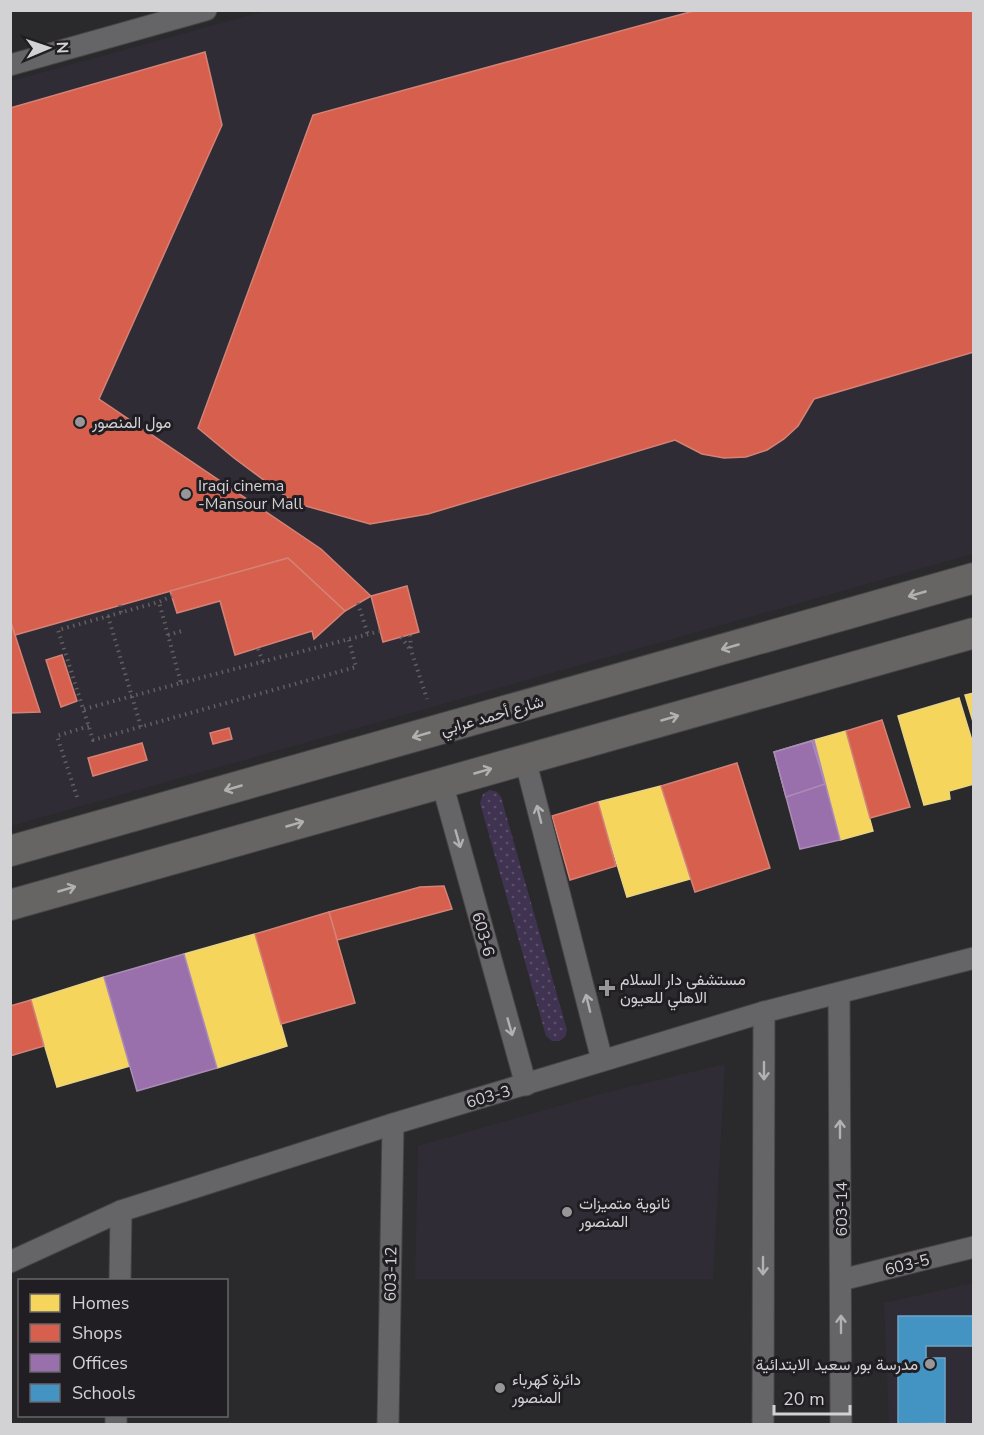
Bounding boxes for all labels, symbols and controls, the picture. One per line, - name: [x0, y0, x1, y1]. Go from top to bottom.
- north arrow: [18, 18, 78, 78]
- text: N: [51, 41, 73, 54]
- place label: مول المنصور: [91, 412, 171, 434]
- marker: مول المنصور: [73, 415, 87, 429]
- place label: Iraqi cinema -Mansour Mall: [198, 475, 303, 515]
- marker: Iraqi cinema -Mansour Mall: [179, 487, 193, 501]
- one-way arrow: [908, 589, 927, 600]
- one-way arrow: [721, 642, 740, 653]
- street label: شارع أحمد عرابي: [438, 691, 547, 743]
- one-way arrow: [660, 712, 679, 724]
- one-way arrow: [412, 730, 431, 741]
- one-way arrow: [473, 765, 492, 777]
- one-way arrow: [224, 783, 243, 794]
- one-way arrow: [533, 805, 545, 824]
- one-way arrow: [285, 818, 304, 830]
- one-way arrow: [453, 829, 464, 848]
- one-way arrow: [57, 883, 76, 894]
- street label: 603-6: [466, 910, 500, 959]
- place label: مستشفى دار السلام الاهلي للعيون: [620, 969, 746, 1011]
- marker: مستشفى دار السلام الاهلي للعيون: [598, 979, 616, 997]
- one-way arrow: [581, 994, 593, 1013]
- one-way arrow: [505, 1017, 516, 1036]
- one-way arrow: [758, 1060, 770, 1080]
- street label: 603-3: [464, 1080, 513, 1114]
- one-way arrow: [834, 1120, 846, 1140]
- street label: 603-14: [831, 1181, 853, 1236]
- place label: ثانوية متميزات المنصور: [578, 1193, 670, 1233]
- marker: ثانوية متميزات المنصور: [560, 1205, 574, 1219]
- street label: 603-12: [380, 1246, 402, 1302]
- street label: 603-5: [883, 1249, 932, 1281]
- one-way arrow: [757, 1255, 769, 1275]
- legend: [18, 1279, 228, 1417]
- text: Homes: [72, 1291, 129, 1315]
- one-way arrow: [835, 1315, 847, 1335]
- text: Shops: [72, 1321, 122, 1345]
- text: Offices: [72, 1351, 128, 1375]
- place label: مدرسة بور سعيد الابتدائية: [756, 1354, 918, 1376]
- marker: مدرسة بور سعيد الابتدائية: [923, 1357, 937, 1371]
- place label: دائرة كهرباء المنصور: [511, 1369, 581, 1409]
- scale bar: [774, 1378, 850, 1416]
- text: Schools: [72, 1381, 136, 1405]
- marker: دائرة كهرباء المنصور: [493, 1381, 507, 1395]
- text: 20 m: [783, 1387, 825, 1411]

